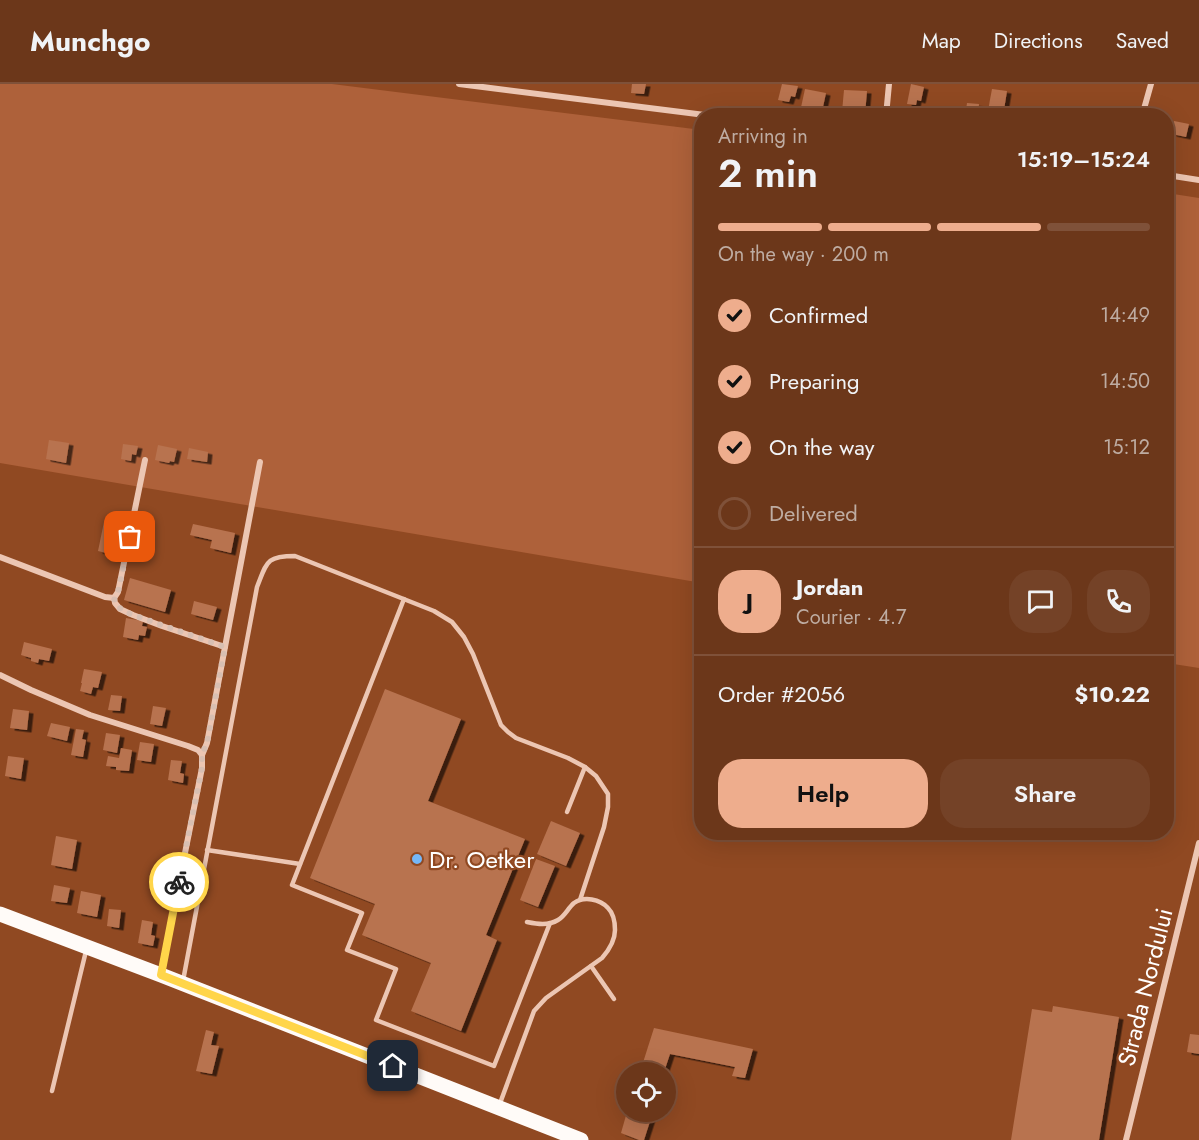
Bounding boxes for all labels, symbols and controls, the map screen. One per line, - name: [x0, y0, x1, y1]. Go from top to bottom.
- text: Munchgo: [30, 21, 151, 62]
- text: Map: [922, 26, 961, 56]
- text: Directions: [994, 26, 1083, 56]
- text: Saved: [1116, 26, 1169, 56]
- text: Arriving in: [718, 122, 808, 151]
- text: 15:19–15:24: [1017, 143, 1150, 175]
- text: 2 min: [718, 145, 818, 202]
- text: On the way · 200 m: [718, 240, 889, 269]
- icon: check: [718, 299, 751, 332]
- text: Confirmed: [769, 299, 868, 331]
- text: 14:49: [1100, 301, 1150, 330]
- icon: check: [718, 365, 751, 398]
- text: Preparing: [769, 365, 860, 397]
- text: 14:50: [1100, 367, 1150, 396]
- icon: check: [718, 431, 751, 464]
- text: On the way: [769, 431, 874, 463]
- text: 15:12: [1103, 433, 1150, 462]
- text: Delivered: [769, 497, 858, 529]
- pin: [104, 511, 155, 562]
- icon: bag: [113, 520, 146, 553]
- button: chat: [1009, 570, 1072, 633]
- button: phone: [1087, 570, 1150, 633]
- text: Jordan: [796, 571, 863, 603]
- text: J: [746, 585, 753, 617]
- text: Courier · 4.7: [796, 603, 907, 632]
- text: Order #2056: [718, 678, 845, 710]
- text: $10.22: [1075, 678, 1150, 710]
- button: Help: [718, 759, 928, 828]
- button: Share: [940, 759, 1150, 828]
- place label: Dr. Oetker: [429, 842, 535, 877]
- courier: [149, 852, 209, 912]
- marker: Dr. Oetker: [410, 852, 424, 866]
- icon: bike: [163, 866, 196, 899]
- street label: Strada Nordului: [1108, 904, 1182, 1070]
- pin: [367, 1040, 418, 1091]
- icon: home: [376, 1049, 409, 1082]
- map controls: [616, 1062, 676, 1122]
- button: locate: [616, 1062, 676, 1122]

